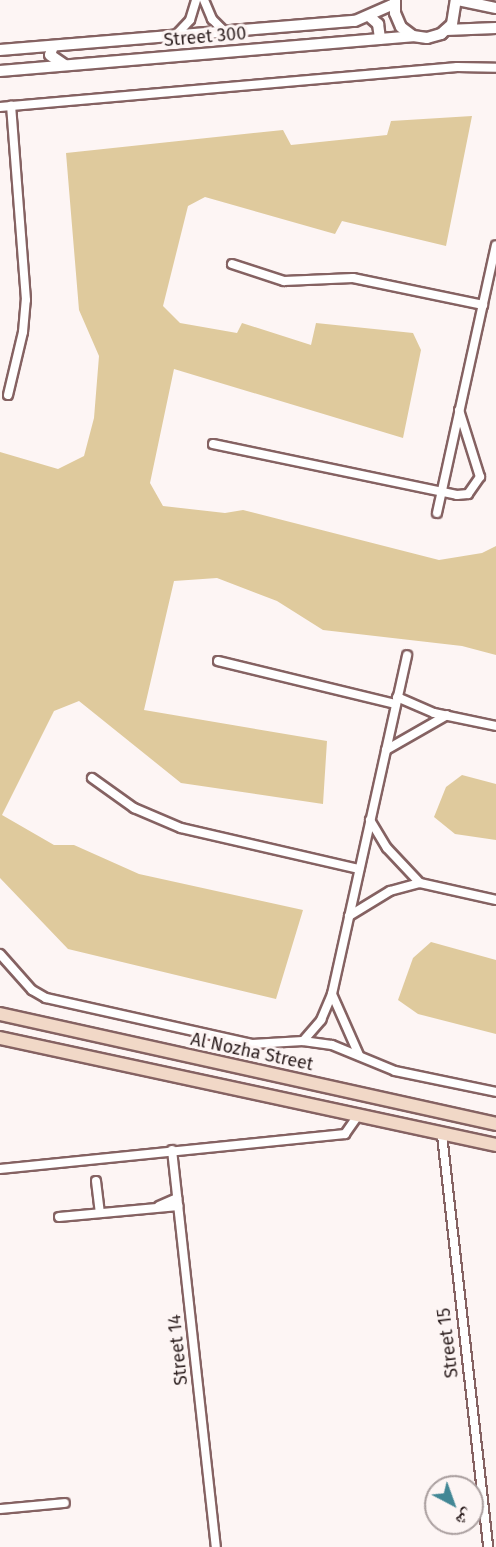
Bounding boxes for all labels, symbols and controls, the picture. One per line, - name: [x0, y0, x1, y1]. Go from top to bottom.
- street label: Street 300: [163, 23, 247, 51]
- street label: Al Nozha Street: [189, 1028, 315, 1076]
- street label: Street 15: [433, 1307, 463, 1379]
- street label: Street 14: [164, 1314, 192, 1386]
- north arrow: [424, 1475, 484, 1535]
- text: ش: [452, 1505, 477, 1530]

